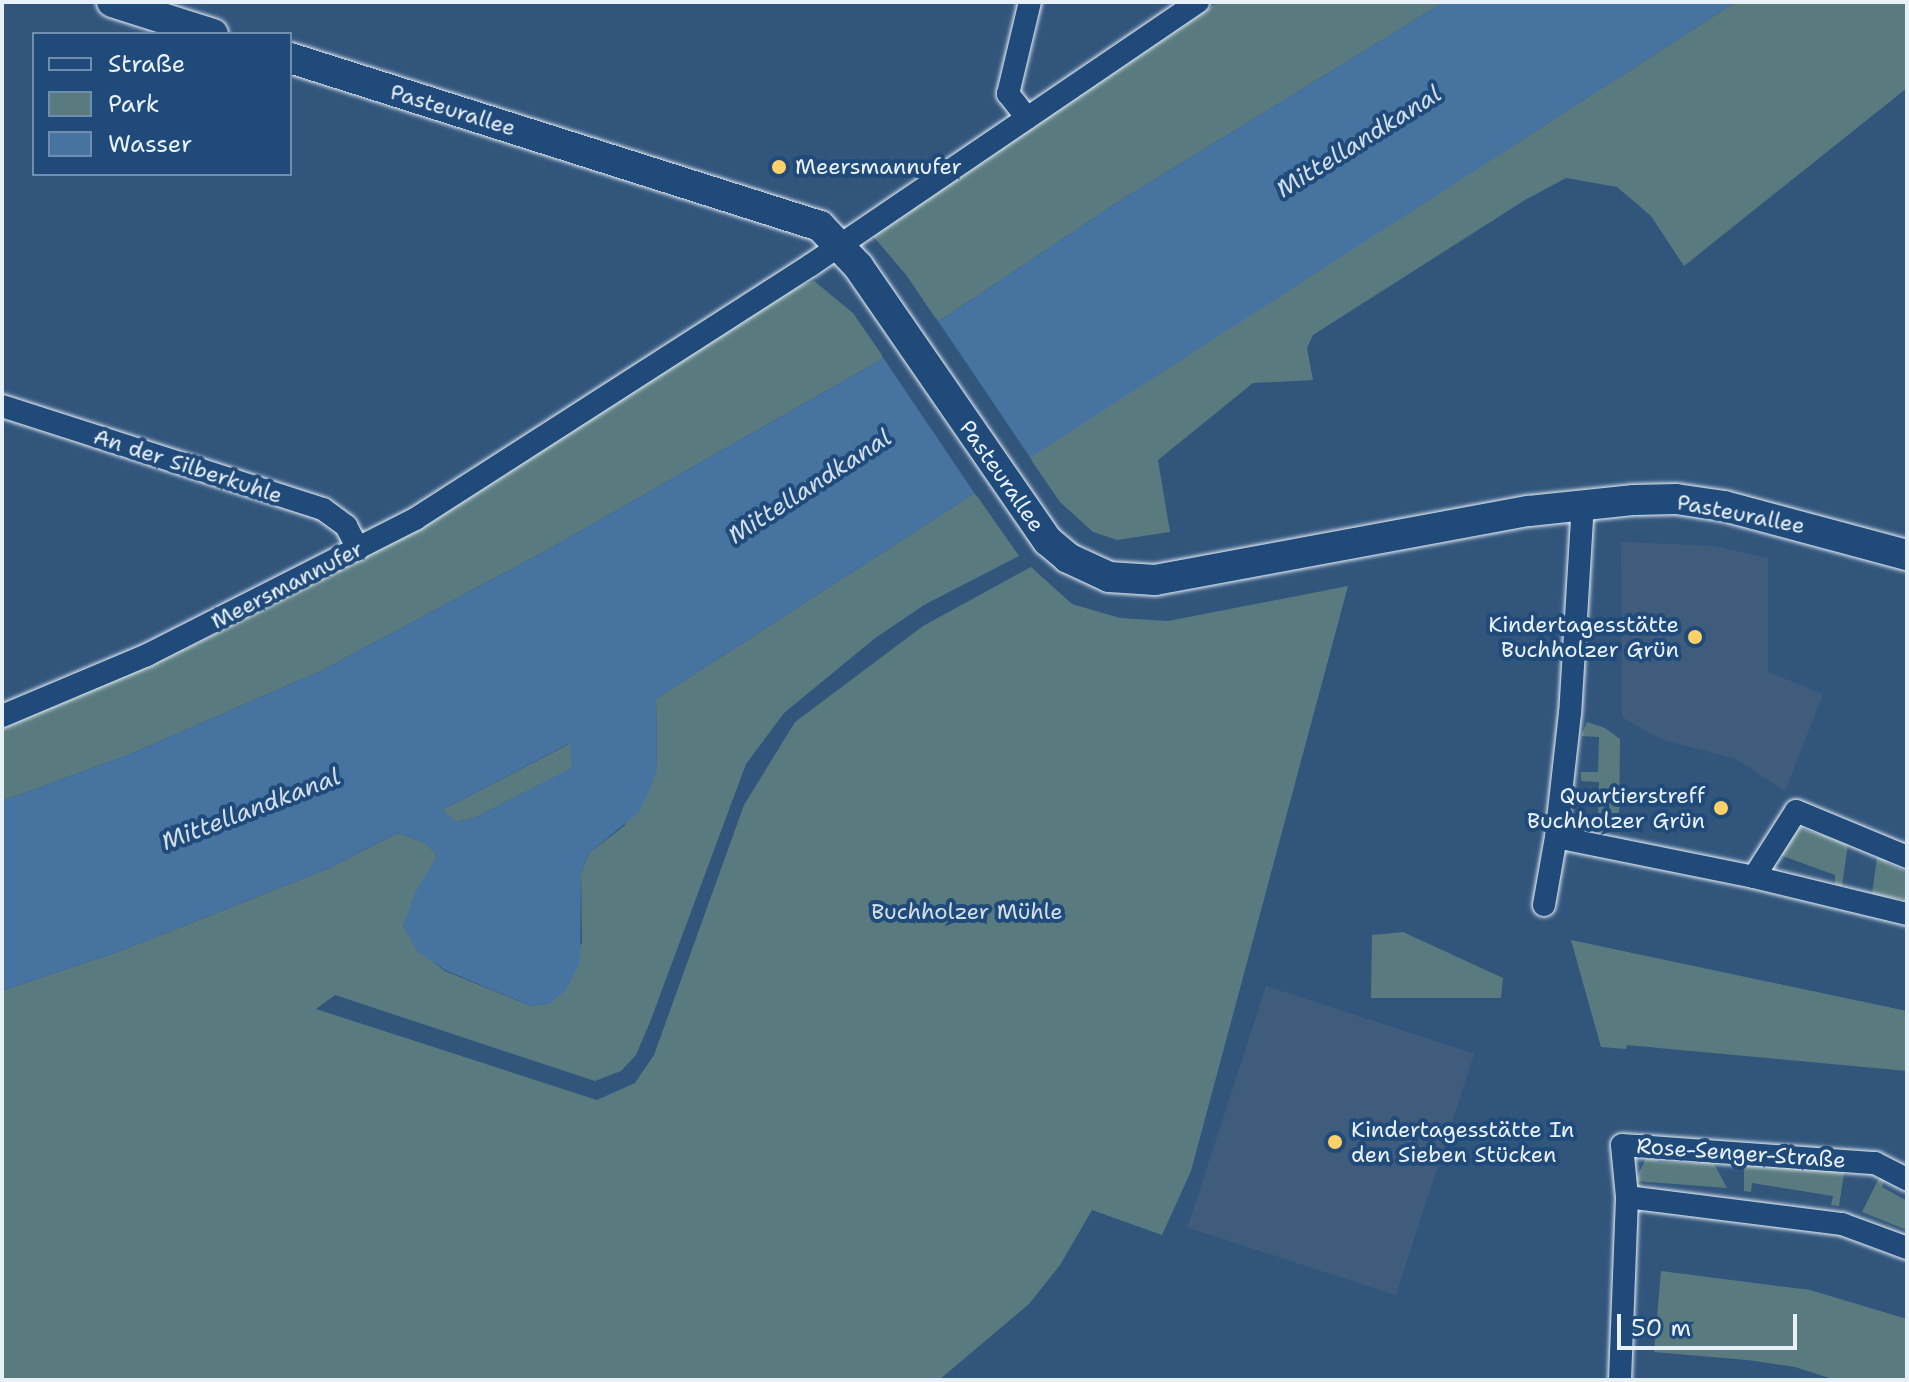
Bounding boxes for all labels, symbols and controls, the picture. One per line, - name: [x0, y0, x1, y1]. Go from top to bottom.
- legend: [32, 32, 292, 176]
- text: Straße: [108, 48, 185, 80]
- street label: Pasteurallee: [387, 78, 519, 142]
- water label: Mittellandkanal: [1271, 80, 1447, 204]
- text: Park: [108, 88, 160, 120]
- text: Wasser: [108, 128, 192, 160]
- place label: Meersmannufer: [795, 154, 962, 180]
- marker: Meersmannufer: [770, 158, 788, 176]
- street label: Pasteurallee: [954, 415, 1050, 537]
- street label: An der Silberkuhle: [90, 423, 286, 509]
- water label: Mittellandkanal: [723, 423, 897, 551]
- street label: Pasteurallee: [1675, 489, 1807, 539]
- street label: Meersmannufer: [207, 535, 367, 635]
- place label: Kindertagesstätte Buchholzer Grün: [1488, 611, 1679, 662]
- marker: Kindertagesstätte Buchholzer Grün: [1686, 628, 1704, 646]
- water label: Mittellandkanal: [158, 763, 344, 857]
- place label: Quartierstreff Buchholzer Grün: [1527, 782, 1705, 834]
- marker: Quartierstreff Buchholzer Grün: [1712, 799, 1730, 817]
- park label: Buchholzer Mühle: [871, 899, 1063, 925]
- place label: Kindertagesstätte In den Sieben Stücken: [1351, 1116, 1574, 1168]
- marker: Kindertagesstätte In den Sieben Stücken: [1326, 1133, 1344, 1151]
- street label: Rose-Senger-Straße: [1635, 1133, 1847, 1173]
- scale bar: [1621, 1298, 1801, 1348]
- text: 50 m: [1631, 1312, 1691, 1344]

